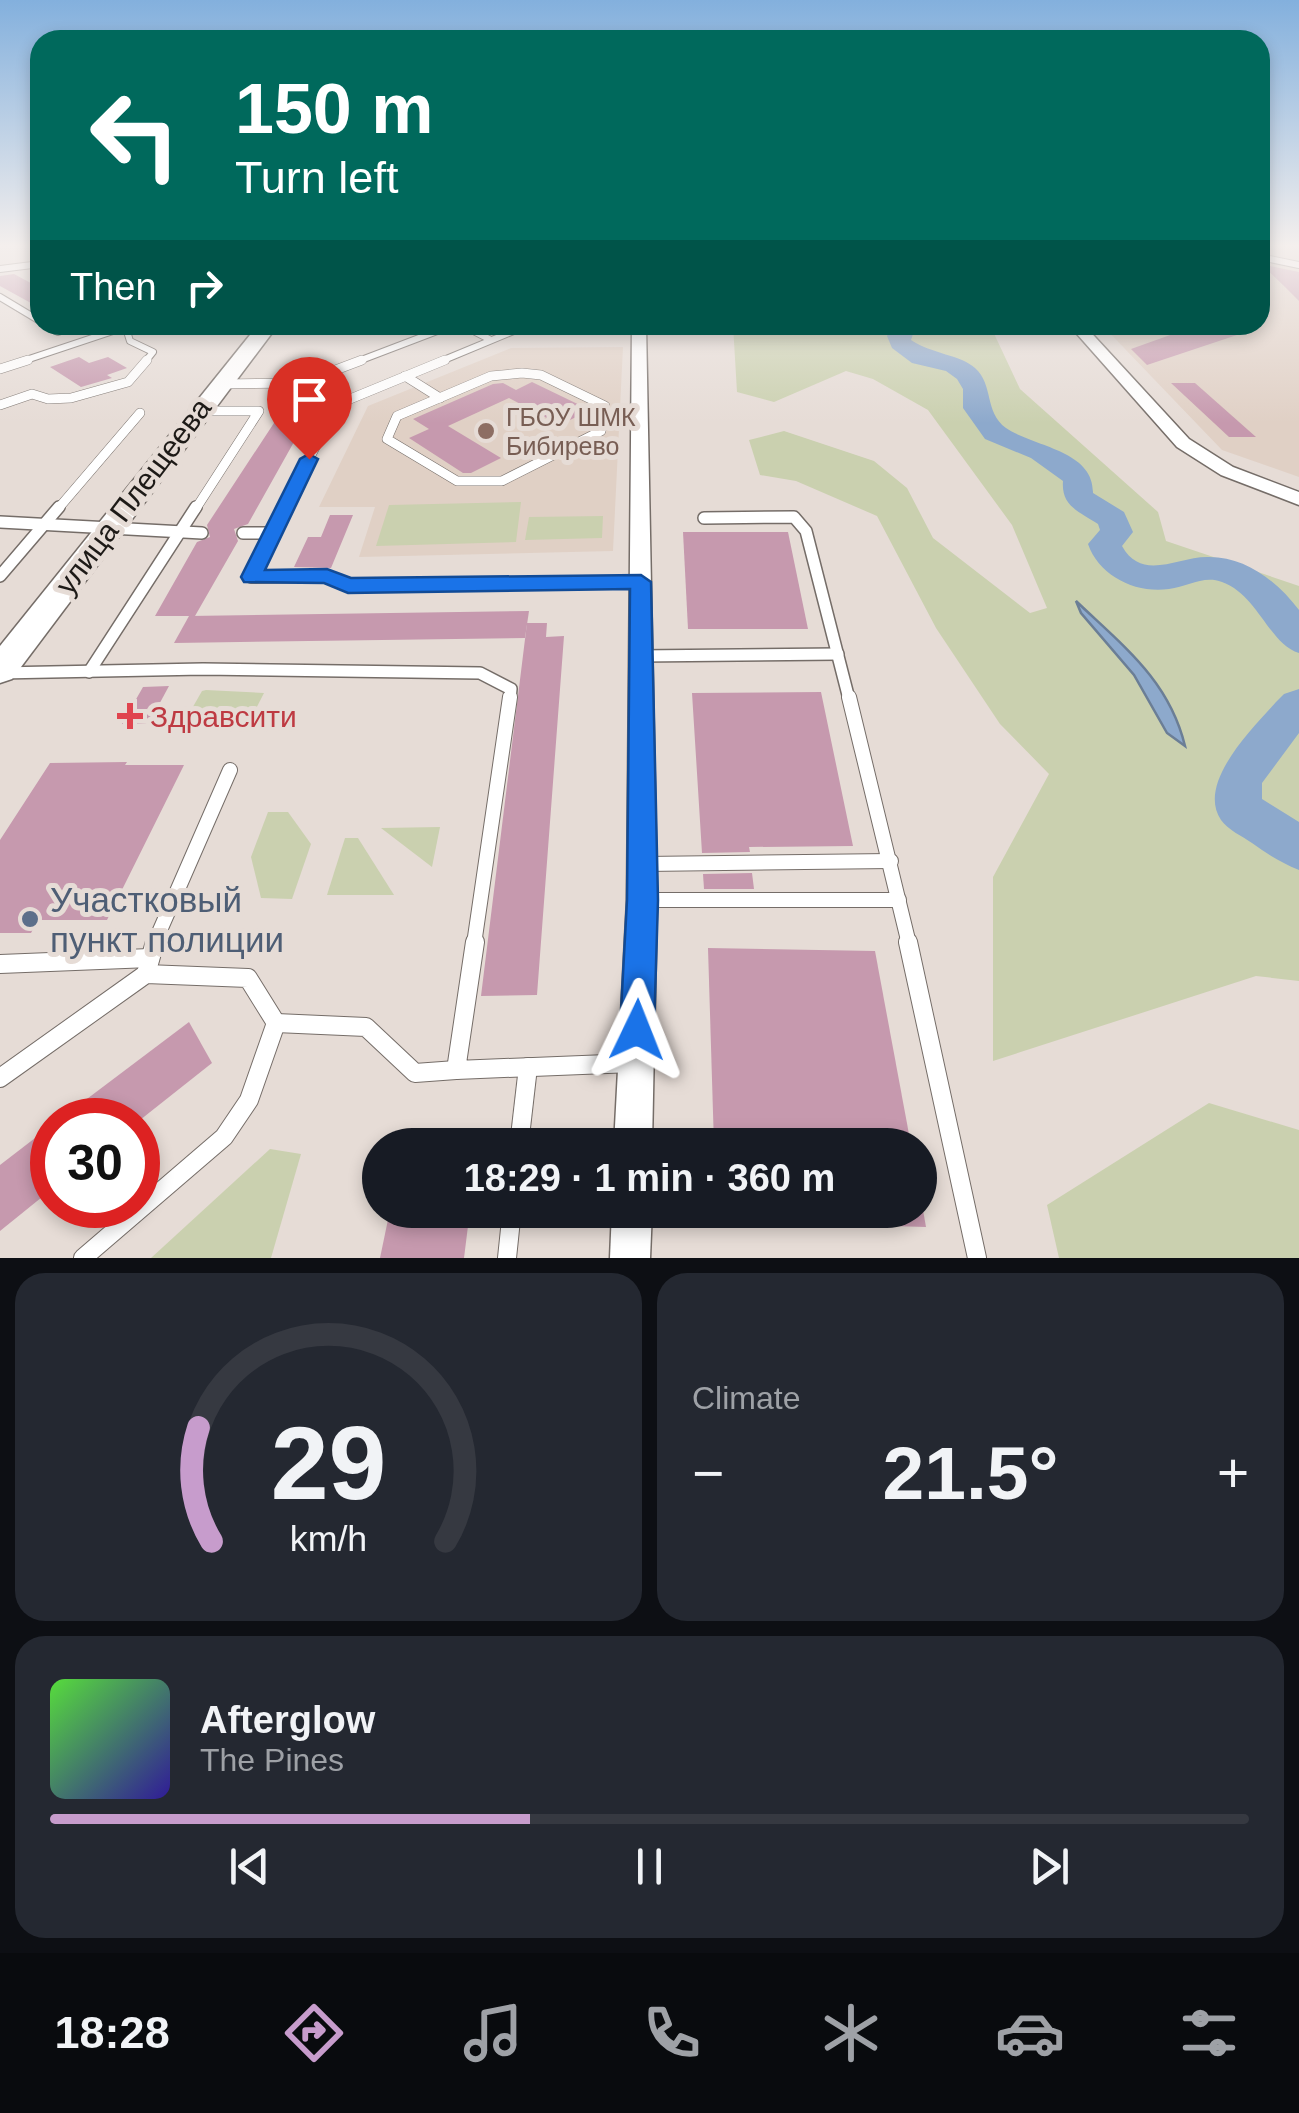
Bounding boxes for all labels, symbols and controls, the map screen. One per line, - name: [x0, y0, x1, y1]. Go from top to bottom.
- icon: left: [70, 70, 200, 200]
- text: 150 m: [235, 70, 433, 148]
- text: Turn left: [235, 152, 398, 203]
- icon: right: [177, 260, 232, 315]
- text: Then: [70, 266, 157, 308]
- pin: [267, 357, 352, 460]
- icon: arrive: [282, 372, 337, 427]
- street label: улица Плещеева: [49, 391, 218, 600]
- place label: ГБОУ ШМК Бибирево: [506, 403, 636, 460]
- marker: ГБОУ ШМК Бибирево: [475, 420, 497, 442]
- place label: Здравсити: [150, 700, 297, 733]
- marker: Здравсити: [119, 705, 141, 727]
- place label: Участковый пункт полиции: [50, 880, 284, 959]
- marker: Участковый пункт полиции: [19, 908, 41, 930]
- position arrow: [585, 978, 689, 1082]
- speed limit sign: 30: [30, 1098, 160, 1228]
- text: 18:29 · 1 min · 360 m: [464, 1157, 835, 1199]
- text: Climate: [692, 1380, 800, 1416]
- text: 29: [271, 1405, 386, 1521]
- text: 21.5°: [883, 1431, 1058, 1515]
- text: −: [692, 1442, 724, 1504]
- text: +: [1217, 1442, 1249, 1504]
- text: km/h: [290, 1519, 367, 1559]
- text: Afterglow: [200, 1699, 375, 1741]
- text: The Pines: [200, 1742, 344, 1778]
- icon: previous: [222, 1839, 277, 1894]
- icon: pause: [622, 1839, 677, 1894]
- icon: next: [1022, 1839, 1077, 1894]
- icon: directions: [279, 1998, 349, 2068]
- icon: music: [458, 1998, 528, 2068]
- icon: phone: [637, 1998, 707, 2068]
- icon: climate: [816, 1998, 886, 2068]
- icon: car: [995, 1998, 1065, 2068]
- icon: filters: [1174, 1998, 1244, 2068]
- text: 18:28: [55, 2007, 170, 2058]

